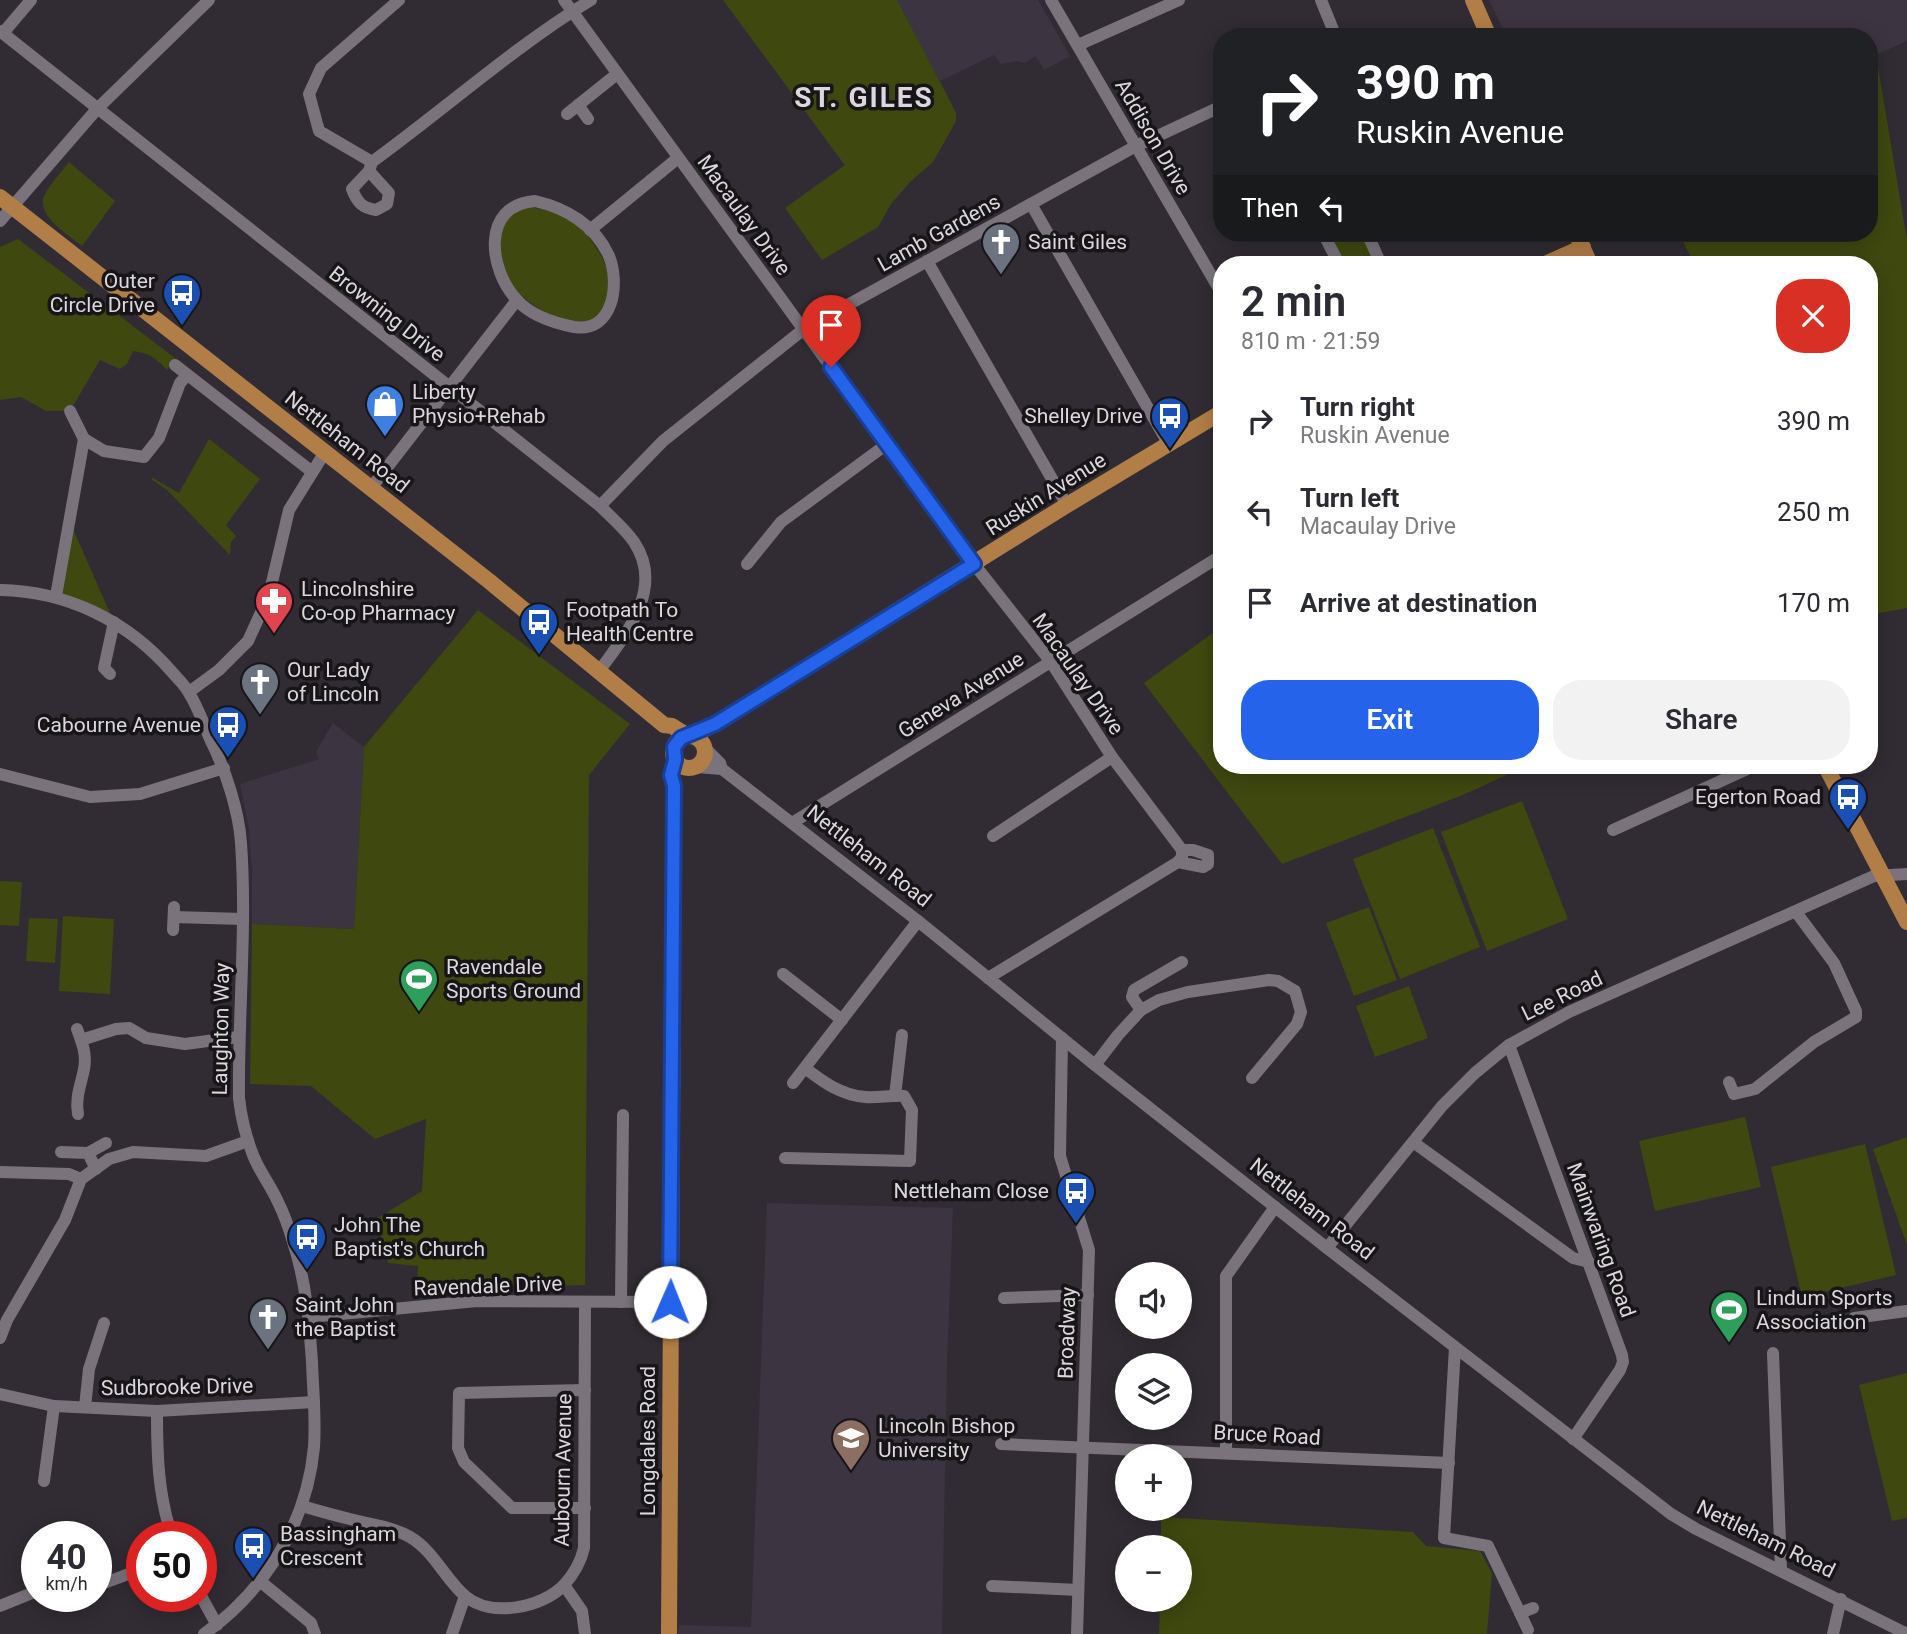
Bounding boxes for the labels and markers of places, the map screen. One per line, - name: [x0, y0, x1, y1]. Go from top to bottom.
- church icon: Saint Giles: [980, 221, 1022, 276]
- place label: Saint Giles: [1028, 230, 1127, 254]
- place label: Outer Circle Drive: [50, 269, 155, 317]
- bus stop icon: Outer Circle Drive: [161, 272, 203, 327]
- pin: [801, 295, 861, 367]
- place label: Liberty Physio+Rehab: [412, 380, 545, 428]
- shop icon: Liberty Physio+Rehab: [364, 383, 406, 438]
- bus stop icon: Shelley Drive: [1149, 395, 1191, 450]
- place label: Shelley Drive: [1024, 404, 1143, 428]
- place label: Lincolnshire Co-op Pharmacy: [301, 577, 456, 625]
- pharmacy icon: Lincolnshire Co-op Pharmacy: [253, 580, 295, 635]
- place label: Footpath To Health Centre: [566, 598, 694, 646]
- bus stop icon: Footpath To Health Centre: [518, 601, 560, 656]
- place label: Our Lady of Lincoln: [287, 658, 379, 706]
- church icon: Our Lady of Lincoln: [239, 661, 281, 716]
- bus stop icon: Cabourne Avenue: [207, 704, 249, 759]
- place label: Cabourne Avenue: [37, 713, 201, 737]
- bus stop icon: Egerton Road: [1827, 776, 1869, 831]
- place label: Egerton Road: [1695, 785, 1821, 809]
- place label: Ravendale Sports Ground: [446, 955, 581, 1003]
- sports icon: Ravendale Sports Ground: [398, 958, 440, 1013]
- bus stop icon: Nettleham Close: [1055, 1170, 1097, 1225]
- place label: Nettleham Close: [894, 1179, 1049, 1203]
- place label: John The Baptist's Church: [334, 1213, 485, 1261]
- bus stop icon: John The Baptist's Church: [286, 1216, 328, 1271]
- place label: Lindum Sports Association: [1756, 1286, 1893, 1334]
- sports icon: Lindum Sports Association: [1708, 1289, 1750, 1344]
- place label: Saint John the Baptist: [295, 1293, 396, 1341]
- church icon: Saint John the Baptist: [247, 1296, 289, 1351]
- place label: Lincoln Bishop University: [878, 1414, 1015, 1462]
- school or university icon: Lincoln Bishop University: [830, 1417, 872, 1472]
- place label: Bassingham Crescent: [280, 1522, 396, 1570]
- bus stop icon: Bassingham Crescent: [232, 1525, 274, 1580]

